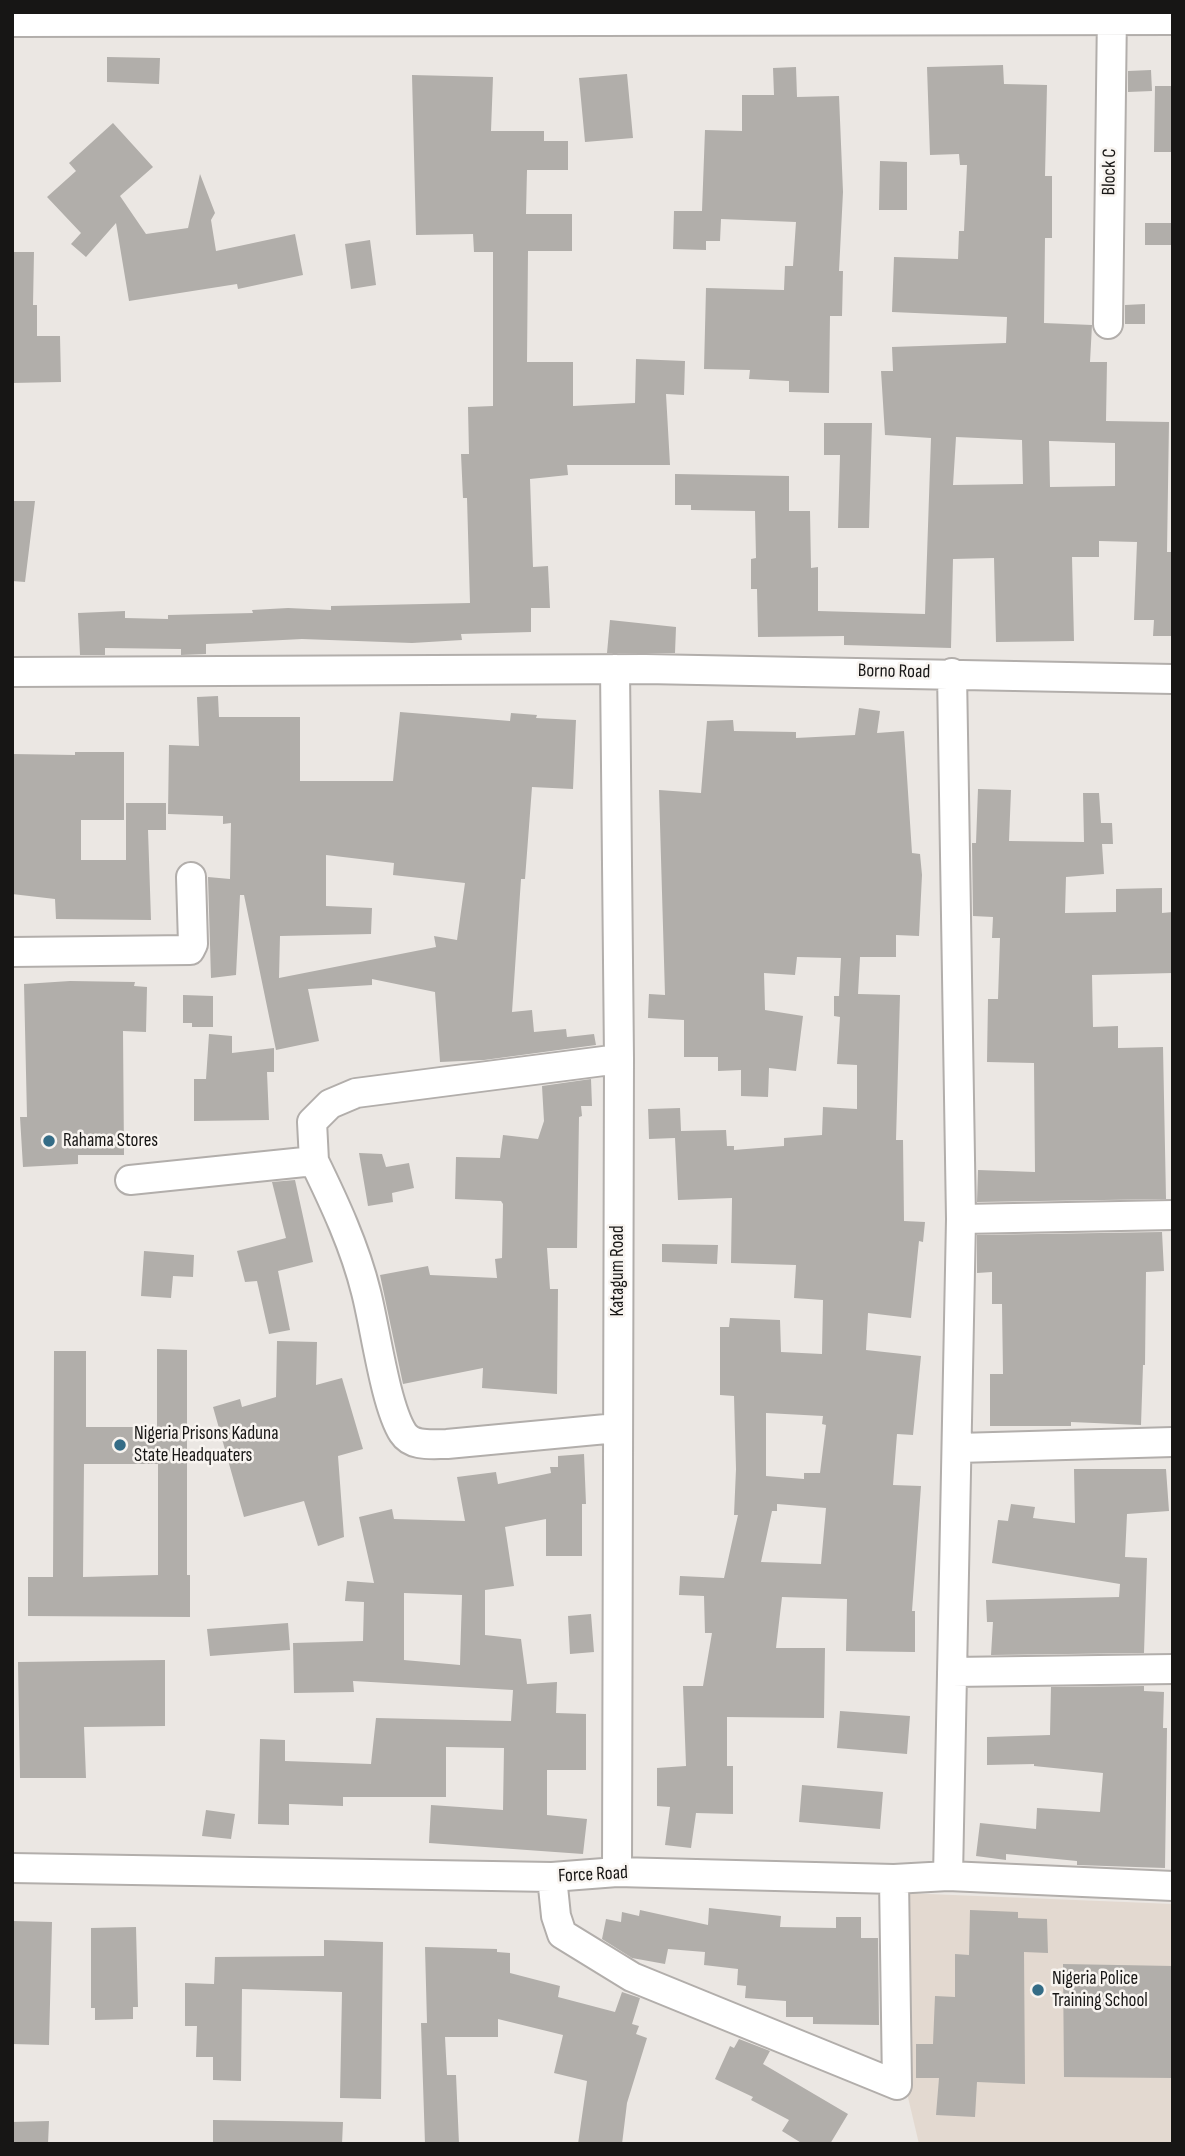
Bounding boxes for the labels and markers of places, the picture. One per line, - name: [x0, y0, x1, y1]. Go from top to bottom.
- place label: Rahama Stores: [63, 1130, 158, 1152]
- marker: Rahama Stores: [41, 1133, 57, 1149]
- place label: Nigeria Prisons Kaduna State Headquaters: [134, 1423, 278, 1467]
- marker: Nigeria Prisons Kaduna State Headquaters: [112, 1437, 128, 1453]
- place label: Nigeria Police Training School: [1052, 1968, 1148, 2012]
- marker: Nigeria Police Training School: [1030, 1982, 1046, 1998]

